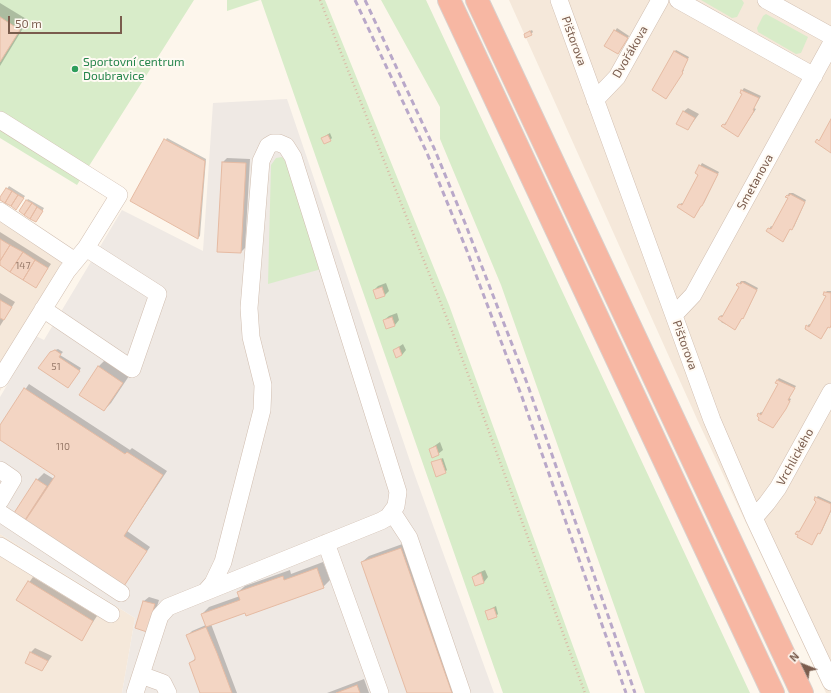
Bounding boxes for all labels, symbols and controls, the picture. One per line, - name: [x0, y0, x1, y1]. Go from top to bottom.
- scale bar: [10, 8, 124, 34]
- street label: Pištorova: [558, 14, 590, 68]
- text: 50 m: [15, 16, 42, 30]
- street label: Dvořákova: [609, 23, 651, 81]
- place label: Sportovní centrum Doubravice: [83, 55, 185, 83]
- marker: Sportovní centrum Doubravice: [70, 64, 80, 74]
- street label: Smetanova: [734, 152, 776, 212]
- house number: 147: [15, 260, 31, 272]
- street label: Pištorova: [669, 318, 701, 372]
- house number: 51: [51, 361, 61, 373]
- street label: Vrchlického: [773, 426, 817, 488]
- house number: 110: [56, 441, 70, 453]
- north arrow: [783, 645, 823, 685]
- text: N: [786, 649, 801, 664]

